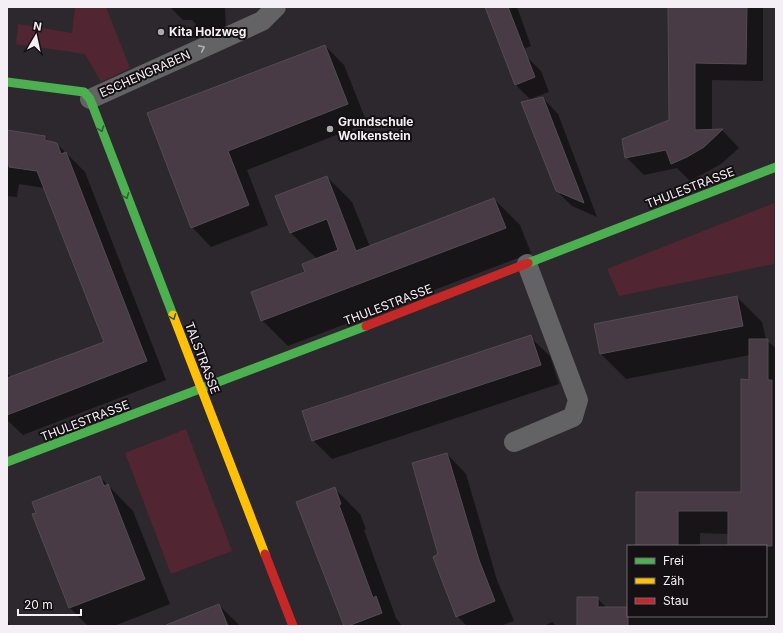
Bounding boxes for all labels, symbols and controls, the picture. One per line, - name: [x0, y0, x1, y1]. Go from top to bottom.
- north arrow: [16, 16, 56, 56]
- text: N: [32, 19, 43, 34]
- place label: Kita Holzweg: [169, 24, 246, 39]
- marker: Kita Holzweg: [156, 27, 166, 37]
- one-way arrow: [198, 45, 205, 53]
- street label: ESCHENGRABEN: [97, 47, 193, 100]
- place label: Grundschule Wolkenstein: [338, 114, 414, 143]
- marker: Grundschule Wolkenstein: [325, 124, 335, 134]
- one-way arrow: [97, 126, 105, 133]
- street label: THULESTRASSE: [643, 164, 736, 211]
- one-way arrow: [122, 192, 130, 199]
- street label: THULESTRASSE: [341, 281, 434, 328]
- one-way arrow: [169, 314, 177, 321]
- street label: TALSTRASSE: [182, 320, 223, 396]
- street label: THULESTRASSE: [38, 397, 131, 444]
- legend: [627, 545, 767, 617]
- text: Frei: [663, 553, 684, 568]
- text: Zäh: [663, 573, 684, 588]
- scale bar: [18, 591, 81, 617]
- text: Stau: [663, 593, 689, 608]
- text: 20 m: [24, 597, 53, 612]

